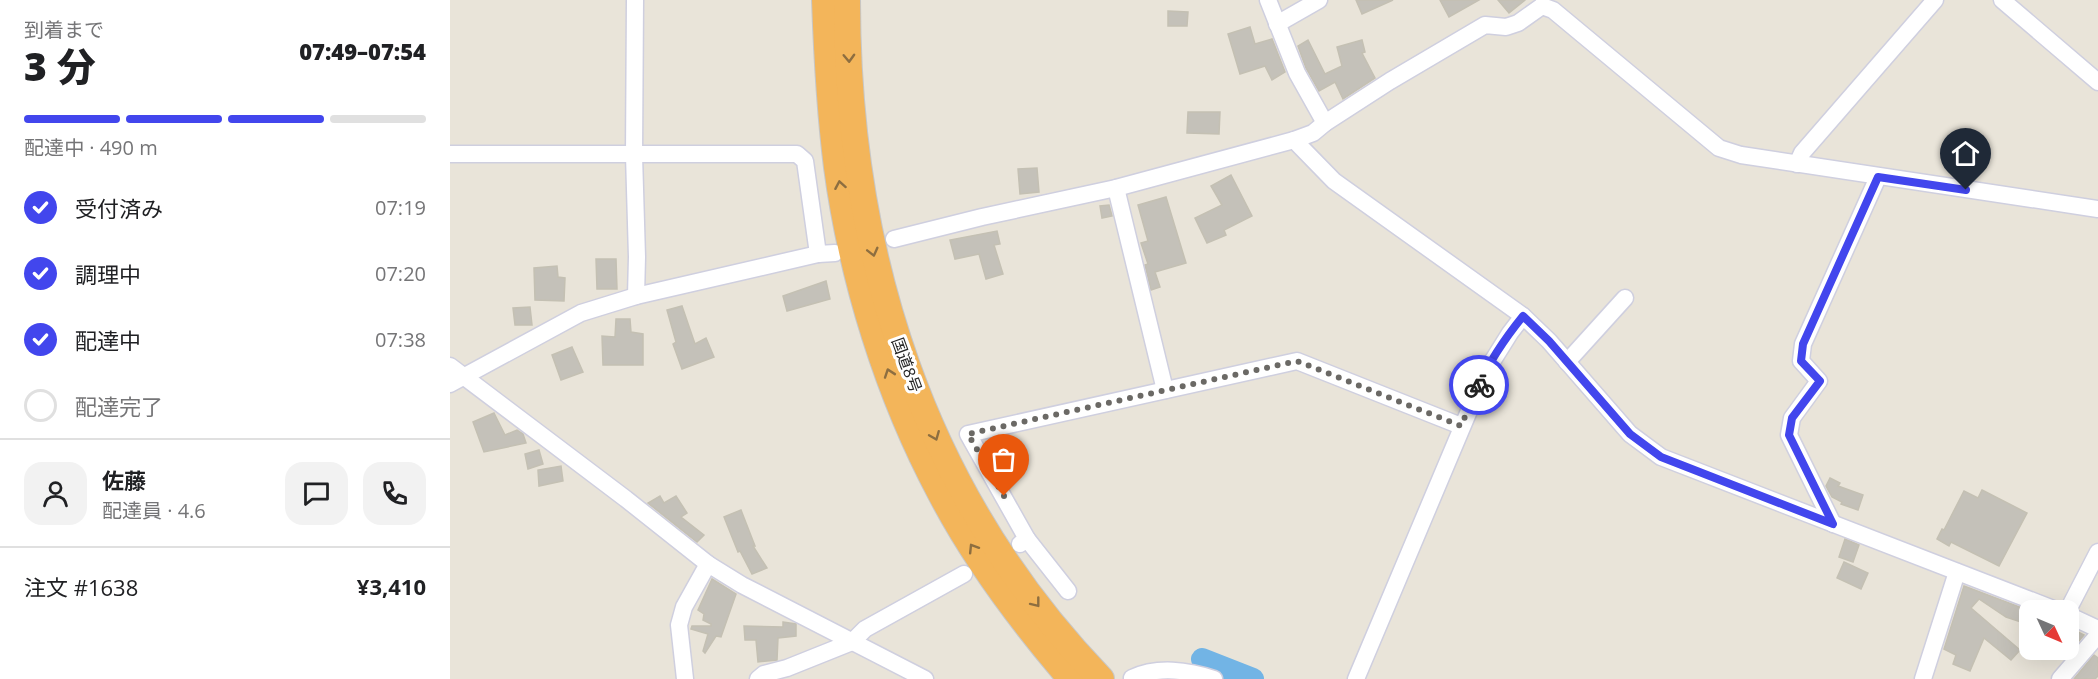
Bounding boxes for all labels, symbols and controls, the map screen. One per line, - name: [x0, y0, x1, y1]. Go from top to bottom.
- text: 到着まで: [24, 16, 104, 43]
- text: 07:49–07:54: [299, 36, 426, 66]
- text: 3 分: [24, 39, 96, 92]
- one-way arrow: [843, 54, 855, 63]
- pin: [1940, 128, 1991, 190]
- text: 配達中 · 490 m: [24, 134, 158, 161]
- icon: home: [1949, 137, 1982, 170]
- one-way arrow: [835, 180, 847, 189]
- icon: check: [24, 191, 57, 224]
- text: 受付済み: [75, 193, 163, 223]
- text: 07:19: [375, 194, 426, 221]
- one-way arrow: [866, 246, 879, 256]
- icon: check: [24, 257, 57, 290]
- text: 調理中: [75, 259, 141, 289]
- text: 07:20: [375, 260, 426, 287]
- icon: check: [24, 323, 57, 356]
- text: 配達中: [75, 325, 141, 355]
- text: 07:38: [375, 326, 426, 353]
- street label: 国道8号: [887, 334, 927, 396]
- courier: [1449, 355, 1509, 415]
- one-way arrow: [884, 368, 897, 379]
- icon: bike: [1463, 369, 1496, 402]
- text: 配達完了: [75, 391, 163, 421]
- one-way arrow: [928, 430, 940, 441]
- pin: [978, 434, 1029, 496]
- icon: bag: [987, 443, 1020, 476]
- button: person: [24, 462, 87, 525]
- button: chat: [285, 462, 348, 525]
- button: phone: [363, 462, 426, 525]
- text: 佐藤: [102, 465, 146, 495]
- text: 配達員 · 4.6: [102, 497, 206, 524]
- one-way arrow: [969, 544, 980, 555]
- text: ¥3,410: [357, 571, 426, 601]
- text: 注文 #1638: [24, 572, 138, 602]
- one-way arrow: [1028, 596, 1039, 607]
- north arrow: [2019, 600, 2079, 660]
- map controls: [2019, 600, 2079, 660]

